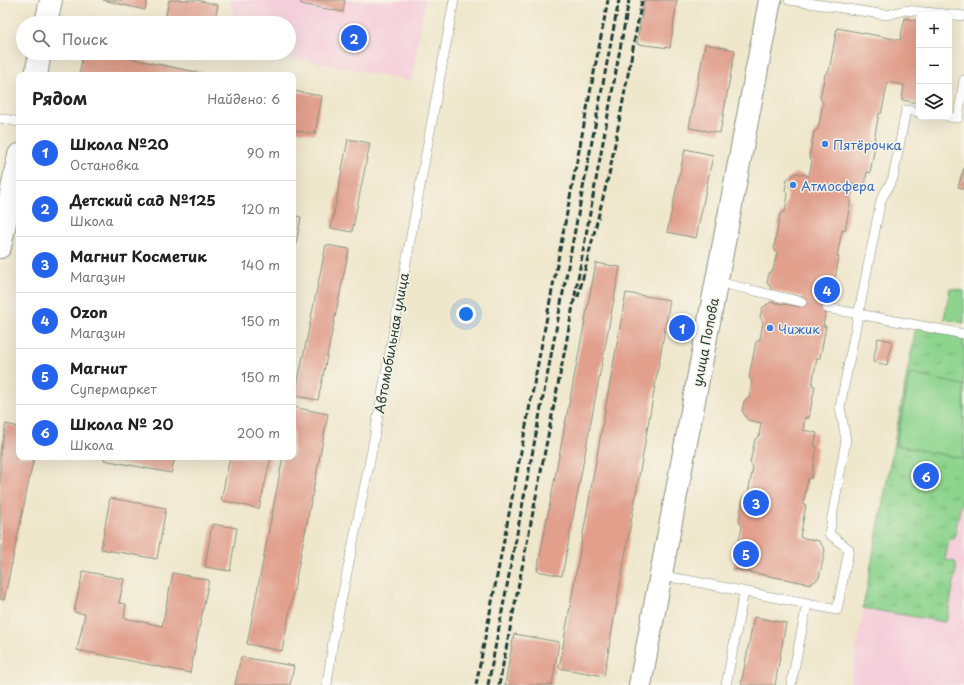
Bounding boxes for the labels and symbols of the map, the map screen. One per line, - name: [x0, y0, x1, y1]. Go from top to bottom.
- pin: 2: [341, 23, 367, 53]
- place label: Пятёрочка: [833, 135, 903, 154]
- marker: Пятёрочка: [820, 139, 830, 149]
- place label: Атмосфера: [801, 176, 876, 195]
- marker: Атмосфера: [788, 180, 798, 190]
- street label: Автомобильная улица: [369, 270, 413, 415]
- pin: 4: [814, 275, 840, 305]
- street label: улица Попова: [687, 295, 723, 388]
- your location: [456, 304, 476, 324]
- pin: 1: [669, 313, 695, 343]
- place label: Чижик: [778, 319, 820, 338]
- marker: Чижик: [765, 323, 775, 333]
- pin: 6: [913, 461, 939, 491]
- pin: 3: [743, 488, 769, 518]
- pin: 5: [733, 539, 759, 569]

